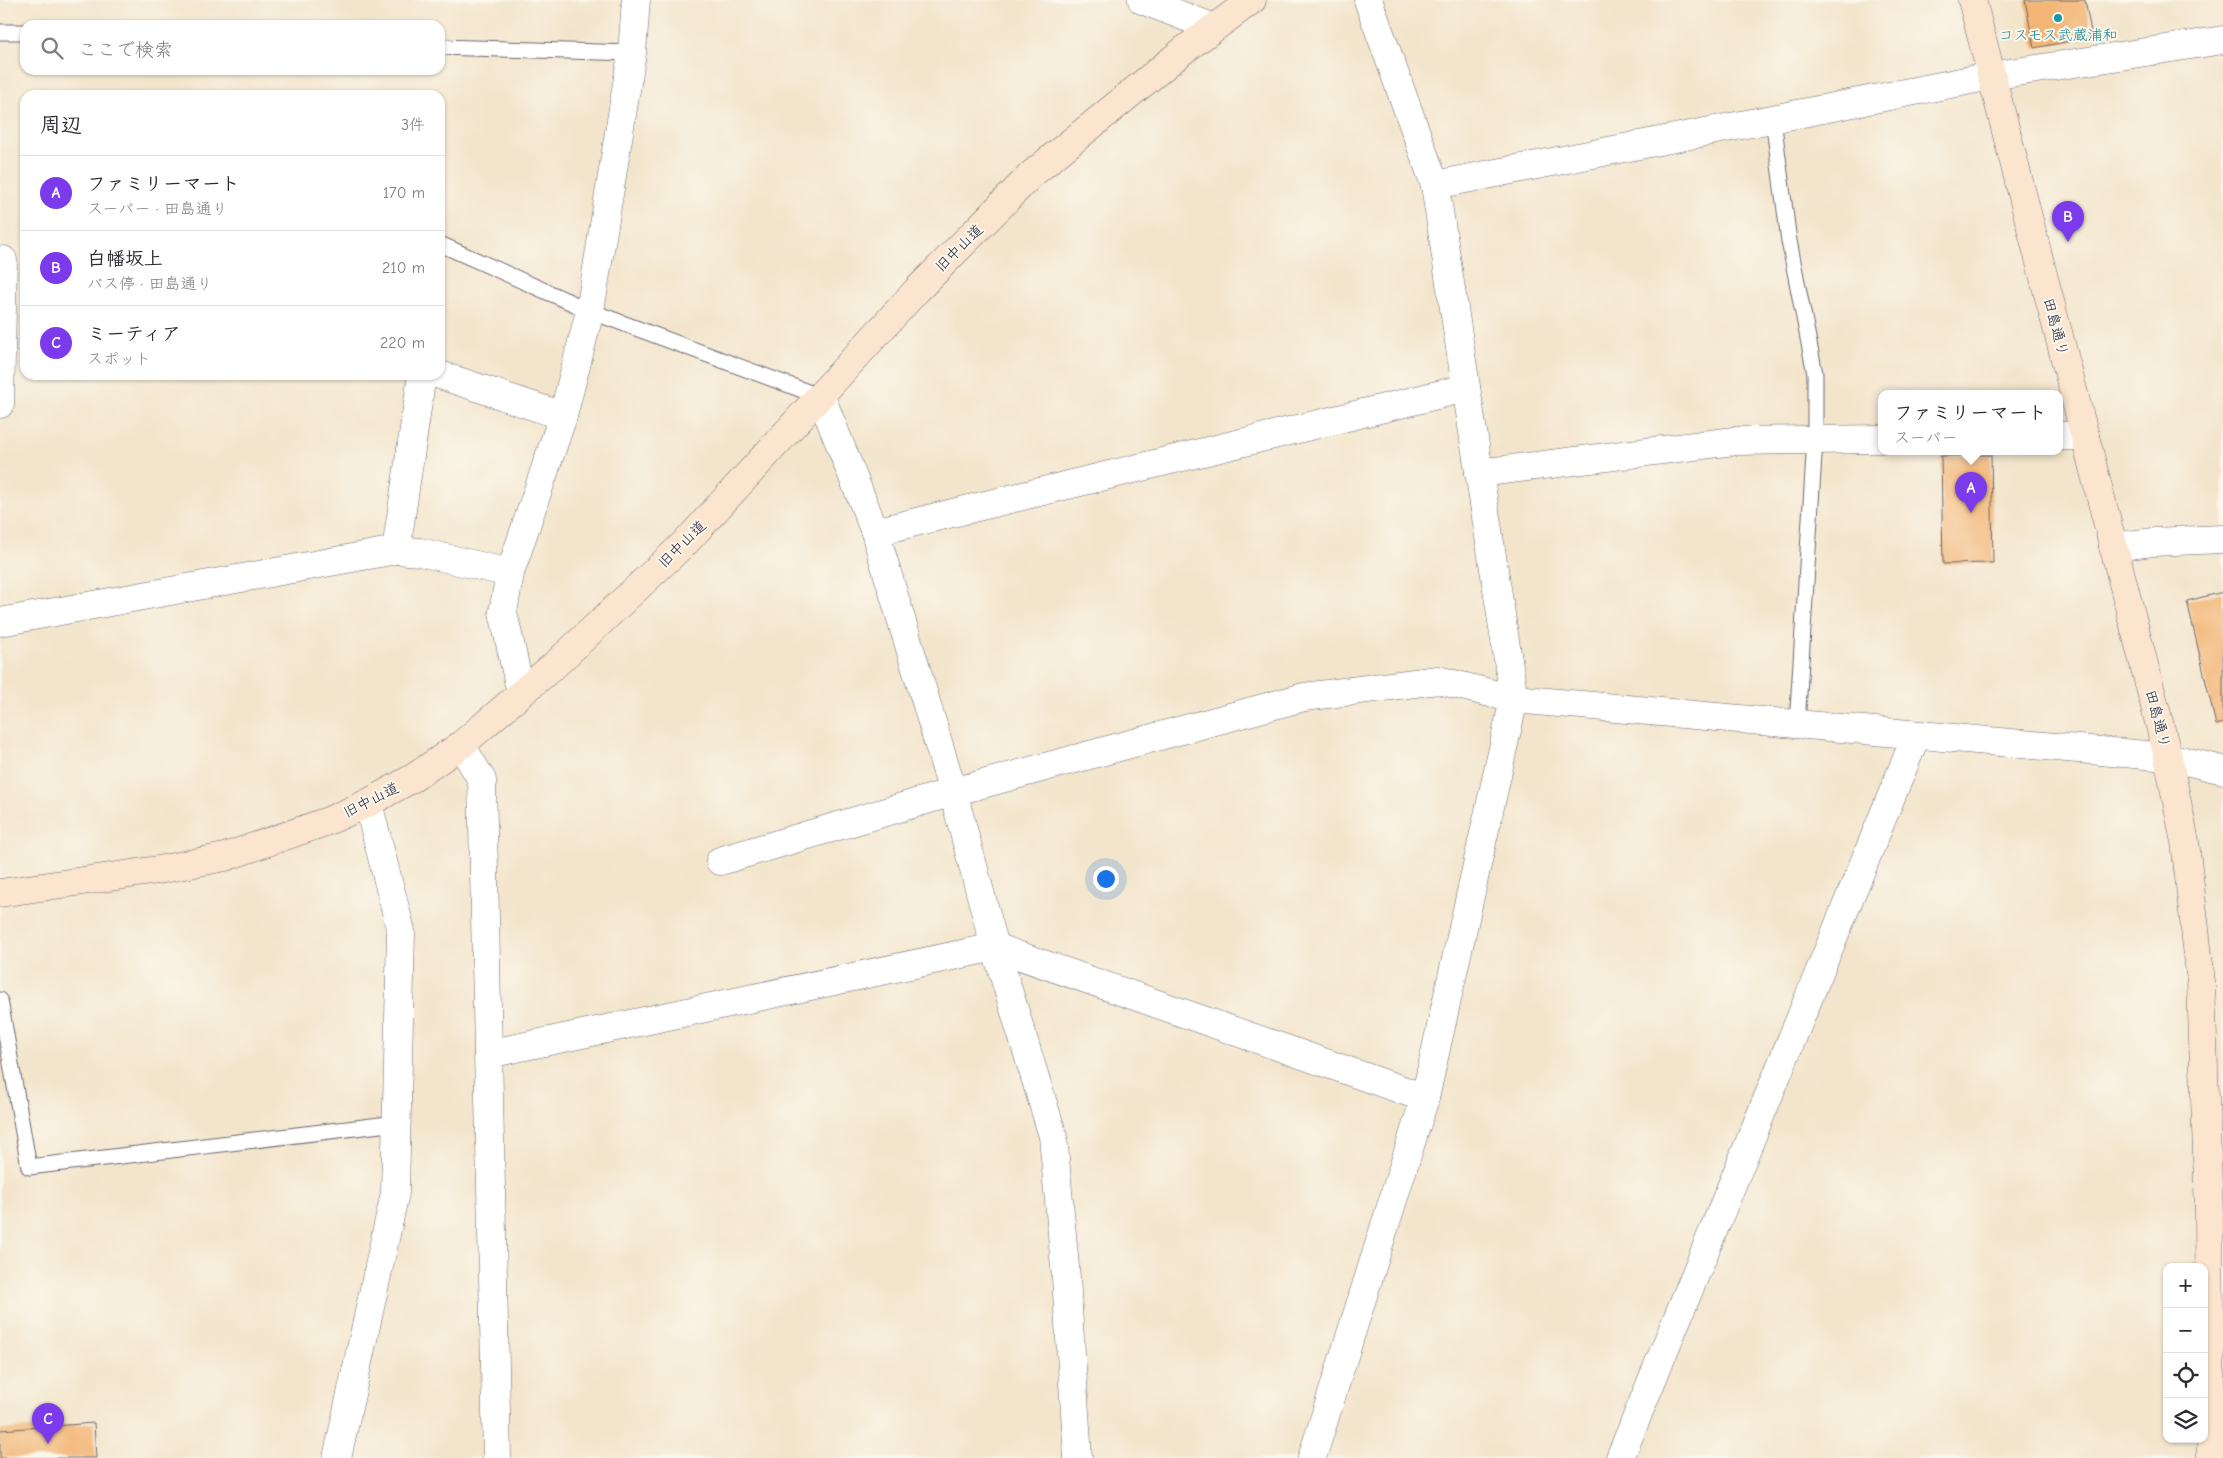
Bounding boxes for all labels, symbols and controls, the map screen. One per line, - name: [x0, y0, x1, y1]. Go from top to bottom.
- marker: コスモス武蔵浦和: [2052, 12, 2064, 24]
- search box: [20, 20, 445, 75]
- place label: コスモス武蔵浦和: [1998, 26, 2118, 44]
- icon: search: [38, 34, 66, 62]
- text: ここで検索: [78, 39, 173, 61]
- text: 周辺: [40, 113, 82, 137]
- text: 3件: [401, 116, 425, 134]
- text: ファミリーマート: [87, 173, 240, 195]
- text: A: [52, 184, 60, 202]
- text: 170 m: [383, 184, 425, 202]
- text: スーパー · 田島通り: [87, 200, 228, 218]
- pin: B: [2052, 201, 2084, 242]
- street label: 旧中山道: [931, 220, 987, 276]
- text: 白幡坂上: [87, 248, 163, 270]
- text: B: [51, 259, 61, 277]
- text: 210 m: [382, 259, 425, 277]
- text: バス停 · 田島通り: [87, 275, 213, 293]
- street label: 田島通り: [2040, 296, 2072, 358]
- text: ミーティア: [87, 323, 181, 345]
- text: C: [51, 334, 61, 352]
- text: 220 m: [380, 334, 425, 352]
- text: スポット: [87, 350, 151, 368]
- popup: [1878, 390, 2063, 455]
- text: ファミリーマート: [1894, 402, 2047, 424]
- text: スーパー: [1894, 429, 1957, 447]
- pin: A: [1955, 472, 1987, 513]
- street label: 旧中山道: [654, 516, 710, 572]
- street label: 田島通り: [2142, 688, 2174, 750]
- street label: 旧中山道: [340, 778, 402, 822]
- your location: [1093, 866, 1119, 892]
- map controls: [2163, 1263, 2208, 1443]
- button: +: [2163, 1263, 2208, 1308]
- button: −: [2163, 1308, 2208, 1353]
- button: locate: [2163, 1353, 2208, 1398]
- button: layers: [2163, 1398, 2208, 1443]
- pin: C: [32, 1403, 64, 1444]

